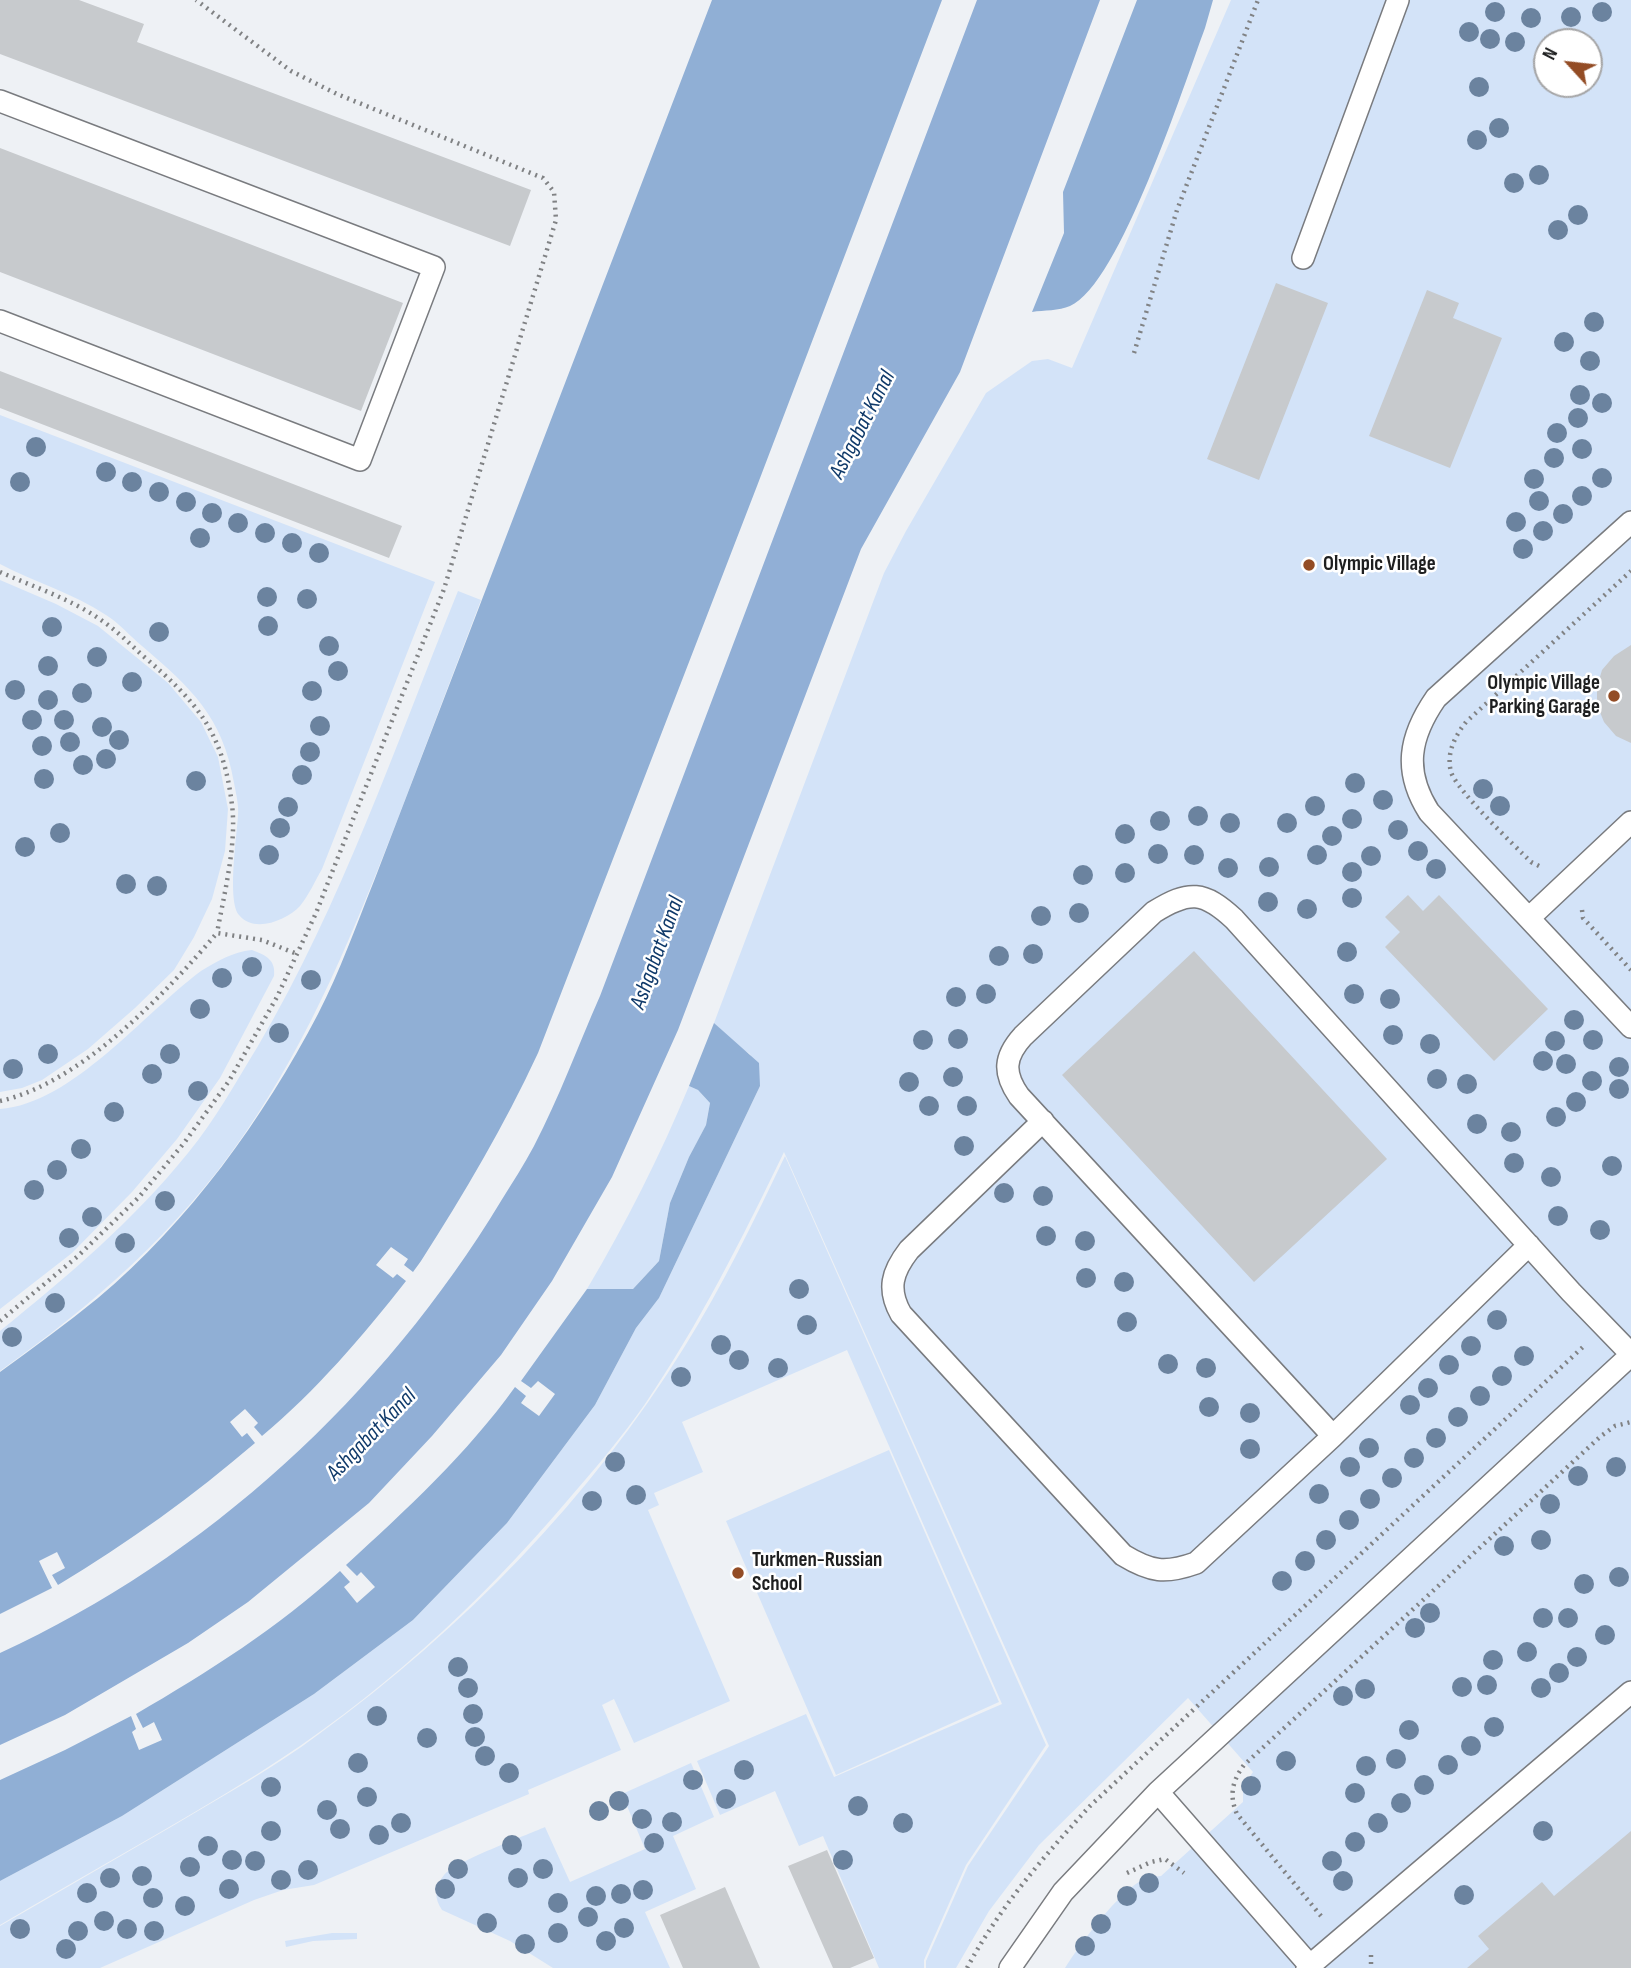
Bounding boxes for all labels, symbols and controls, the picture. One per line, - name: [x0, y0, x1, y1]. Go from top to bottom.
- north arrow: [1533, 28, 1603, 98]
- text: N: [1538, 44, 1563, 64]
- water label: Ashgabat Kanal: [824, 366, 902, 484]
- place label: Olympic Village: [1323, 552, 1436, 578]
- marker: Olympic Village: [1301, 557, 1317, 573]
- place label: Olympic Village Parking Garage: [1487, 671, 1600, 721]
- marker: Olympic Village Parking Garage: [1606, 688, 1622, 704]
- water label: Ashgabat Kanal: [625, 893, 691, 1013]
- water label: Ashgabat Kanal: [321, 1383, 423, 1487]
- place label: Turkmen-Russian School: [752, 1548, 882, 1598]
- marker: Turkmen-Russian School: [730, 1565, 746, 1581]

